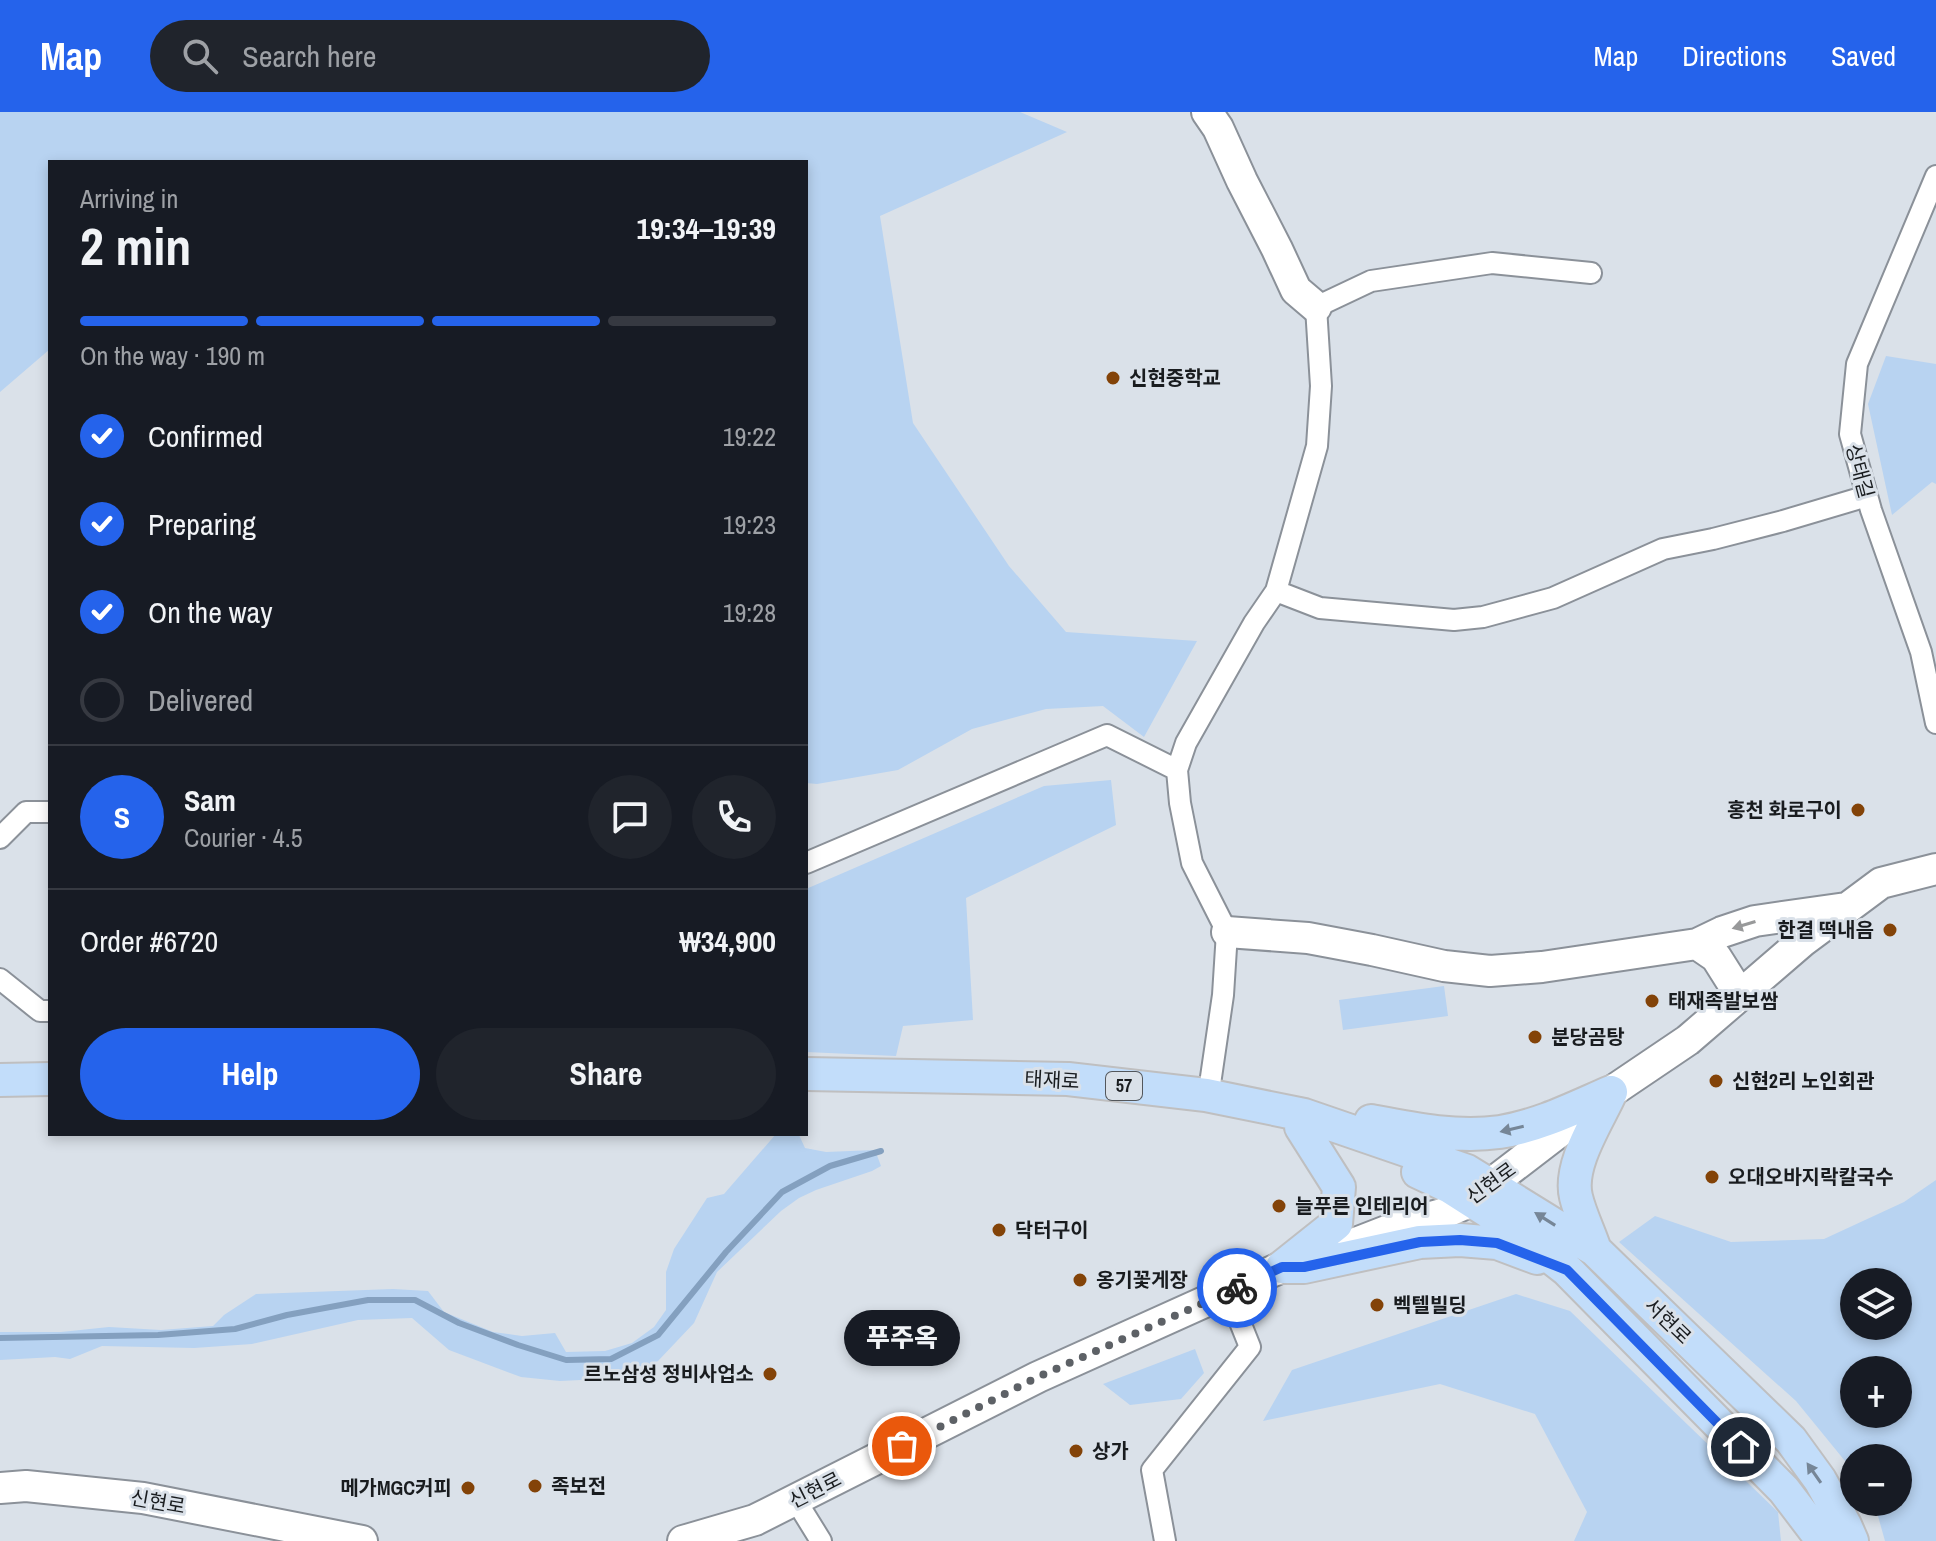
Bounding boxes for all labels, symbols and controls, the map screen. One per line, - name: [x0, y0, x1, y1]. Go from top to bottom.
- search box: [150, 20, 710, 92]
- text: Map: [40, 31, 102, 82]
- icon: search: [178, 34, 222, 78]
- text: Search here: [242, 36, 376, 76]
- text: Map: [1594, 37, 1638, 75]
- text: Directions: [1682, 37, 1787, 75]
- text: Saved: [1831, 37, 1896, 75]
- text: Arriving in: [80, 181, 178, 216]
- text: 19:34–19:39: [637, 208, 776, 248]
- text: 2 min: [80, 211, 191, 281]
- text: On the way · 190 m: [80, 338, 265, 373]
- place label: 신현중학교: [1129, 364, 1221, 391]
- marker: 신현중학교: [1104, 369, 1122, 387]
- icon: check: [80, 414, 124, 458]
- text: Confirmed: [148, 416, 263, 456]
- text: 19:22: [723, 419, 776, 454]
- street label: 상태길: [1840, 441, 1881, 501]
- icon: check: [80, 502, 124, 546]
- text: Preparing: [148, 504, 256, 544]
- text: 19:23: [723, 507, 776, 542]
- icon: check: [80, 590, 124, 634]
- text: On the way: [148, 592, 272, 632]
- text: 19:28: [723, 595, 776, 630]
- text: Delivered: [148, 680, 253, 720]
- button: chat: [588, 775, 672, 859]
- button: phone: [692, 775, 776, 859]
- text: Sam: [184, 780, 236, 820]
- place label: 홍천 화로구이: [1727, 796, 1842, 823]
- text: S: [114, 797, 130, 837]
- marker: 홍천 화로구이: [1849, 801, 1867, 819]
- text: Courier · 4.5: [184, 820, 303, 855]
- place label: 한결 떡내음: [1777, 916, 1874, 943]
- one-way arrow: [1731, 919, 1755, 932]
- text: Order #6720: [80, 921, 218, 961]
- text: ₩34,900: [679, 921, 776, 961]
- marker: 한결 떡내음: [1881, 921, 1899, 939]
- place label: 태재족발보쌈: [1668, 987, 1778, 1014]
- marker: 태재족발보쌈: [1643, 992, 1661, 1010]
- place label: 분당곰탕: [1551, 1023, 1625, 1050]
- button: Help: [80, 1028, 420, 1120]
- button: Share: [436, 1028, 776, 1120]
- marker: 분당곰탕: [1526, 1028, 1544, 1046]
- street label: 태재로: [1024, 1065, 1080, 1094]
- place label: 신현2리 노인회관: [1732, 1067, 1875, 1094]
- road number: 57: [1106, 1072, 1142, 1100]
- marker: 신현2리 노인회관: [1707, 1072, 1725, 1090]
- one-way arrow: [1499, 1123, 1524, 1136]
- street label: 신현로: [1460, 1155, 1521, 1210]
- place label: 오대오바지락칼국수: [1728, 1163, 1894, 1190]
- marker: 오대오바지락칼국수: [1703, 1168, 1721, 1186]
- place label: 늘푸른 인테리어: [1295, 1192, 1428, 1219]
- marker: 늘푸른 인테리어: [1270, 1197, 1288, 1215]
- one-way arrow: [1534, 1212, 1556, 1226]
- place label: 닥터구이: [1015, 1216, 1089, 1243]
- marker: 닥터구이: [990, 1221, 1008, 1239]
- courier: [1197, 1248, 1277, 1328]
- place label: 옹기꽃게장: [1096, 1266, 1188, 1293]
- icon: bike: [1215, 1266, 1259, 1310]
- map controls: [1840, 1268, 1912, 1516]
- button: layers: [1840, 1268, 1912, 1340]
- marker: 옹기꽃게장: [1071, 1271, 1089, 1289]
- place label: 벡텔빌딩: [1393, 1291, 1467, 1318]
- street label: 서현로: [1639, 1292, 1698, 1350]
- marker: 벡텔빌딩: [1368, 1296, 1386, 1314]
- callout: 푸주옥: [844, 1310, 960, 1366]
- text: 푸주옥: [866, 1320, 938, 1355]
- button: +: [1840, 1356, 1912, 1428]
- place label: 르노삼성 정비사업소: [584, 1360, 754, 1387]
- marker: 르노삼성 정비사업소: [761, 1365, 779, 1383]
- pin: [868, 1412, 936, 1480]
- pin: [1707, 1413, 1775, 1481]
- icon: bag: [880, 1424, 924, 1468]
- icon: home: [1719, 1425, 1763, 1469]
- place label: 상가: [1092, 1437, 1129, 1464]
- marker: 상가: [1067, 1442, 1085, 1460]
- button: −: [1840, 1444, 1912, 1516]
- one-way arrow: [1807, 1462, 1822, 1483]
- street label: 신현로: [784, 1465, 845, 1514]
- place label: 족보전: [551, 1472, 606, 1499]
- place label: 메가MGC커피: [340, 1474, 452, 1501]
- marker: 족보전: [526, 1477, 544, 1495]
- marker: 메가MGC커피: [459, 1479, 477, 1497]
- street label: 신현로: [129, 1483, 188, 1520]

